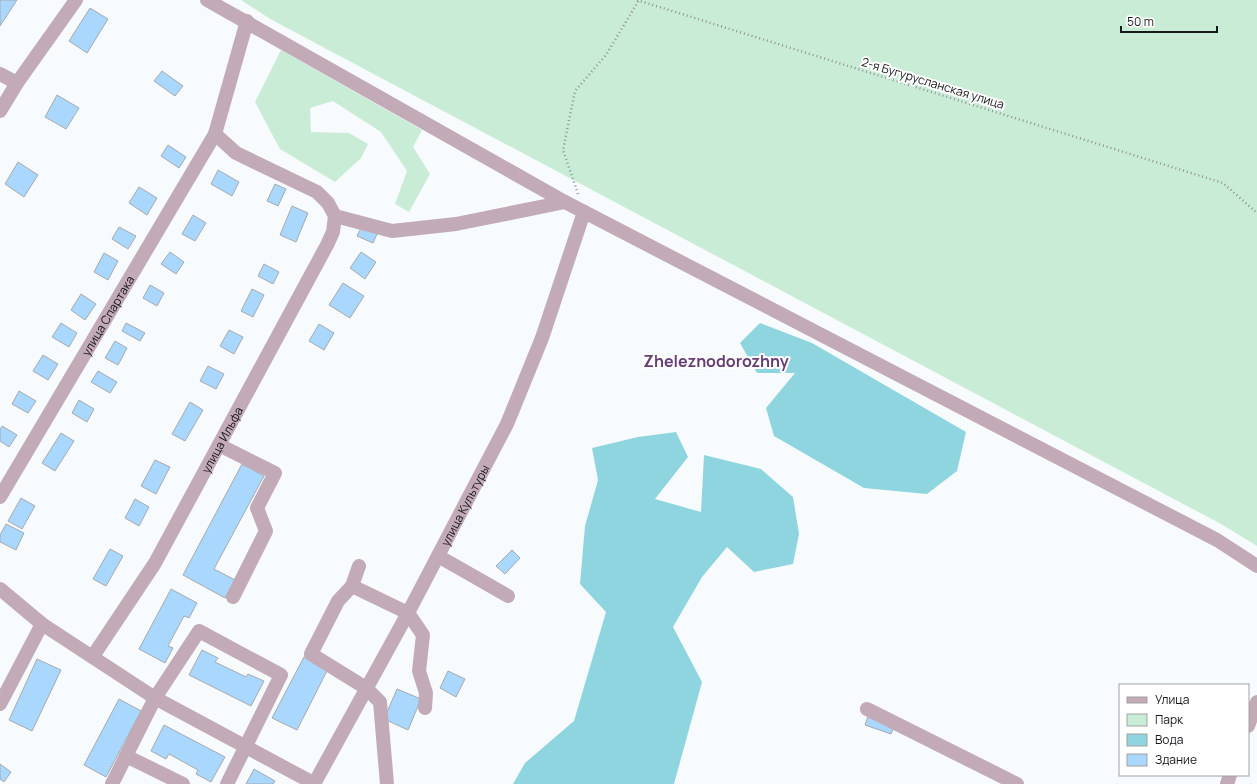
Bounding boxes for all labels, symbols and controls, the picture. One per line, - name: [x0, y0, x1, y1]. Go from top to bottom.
- scale bar: [1121, 8, 1217, 34]
- text: 50 m: [1127, 13, 1154, 30]
- street label: 2-я Бугурусланская улица: [859, 53, 1007, 113]
- street label: улица Спартака: [77, 272, 138, 359]
- district label: Zheleznodorozhny: [643, 350, 789, 372]
- street label: улица Ильфа: [197, 403, 247, 476]
- street label: улица Культуры: [436, 461, 493, 549]
- legend: [1119, 684, 1249, 776]
- text: Улица: [1155, 691, 1189, 708]
- text: Парк: [1155, 711, 1184, 728]
- text: Вода: [1155, 731, 1183, 748]
- text: Здание: [1155, 751, 1197, 768]

